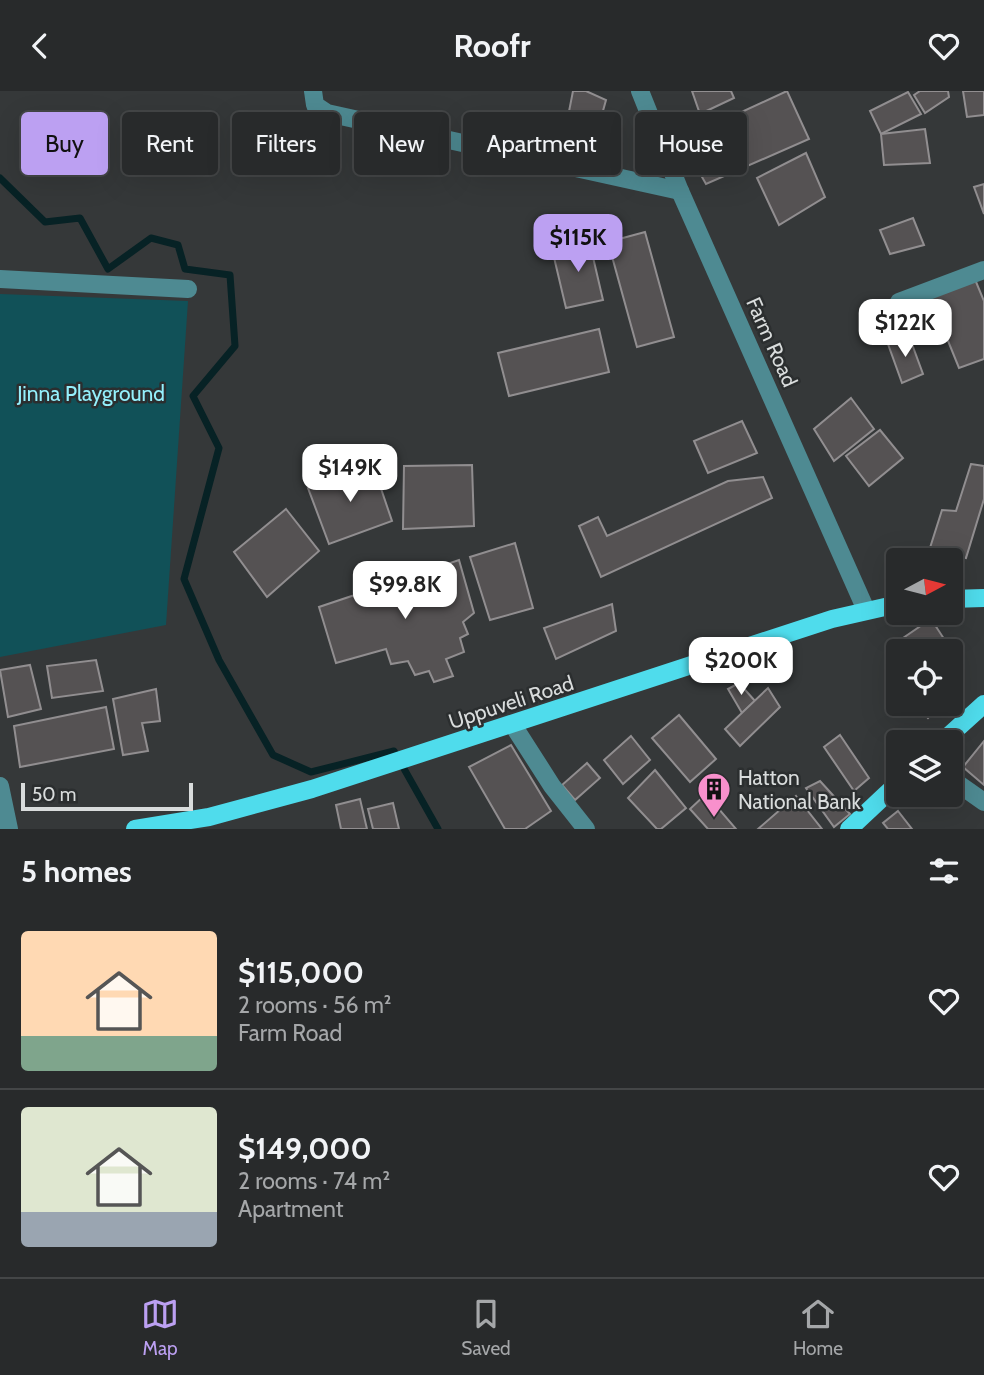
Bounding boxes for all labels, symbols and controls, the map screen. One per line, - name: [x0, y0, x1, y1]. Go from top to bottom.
- text: Roofr: [453, 26, 531, 65]
- icon: back: [21, 27, 59, 65]
- icon: heart: [925, 27, 963, 65]
- chip: Buy: [21, 112, 108, 175]
- chip: Rent: [122, 112, 218, 175]
- chip: Filters: [232, 112, 340, 175]
- chip: New: [354, 112, 449, 175]
- chip: Apartment: [463, 112, 621, 175]
- chip: House: [635, 112, 747, 175]
- pin: $115K: [529, 215, 627, 274]
- text: $115K: [549, 223, 607, 251]
- street label: Farm Road: [741, 293, 803, 391]
- pin: $122K: [856, 299, 954, 359]
- text: $122K: [875, 308, 935, 336]
- park label: Jinna Playground: [16, 381, 165, 406]
- pin: $149K: [301, 445, 399, 504]
- text: $149K: [318, 453, 382, 481]
- north arrow: [886, 548, 962, 625]
- map controls: [886, 548, 963, 807]
- pin: $99.8K: [348, 561, 462, 621]
- text: $99.8K: [369, 570, 441, 598]
- pin: $200K: [692, 637, 790, 697]
- button: locate: [886, 639, 963, 716]
- text: $200K: [705, 646, 777, 674]
- street label: Uppuveli Road: [445, 670, 577, 734]
- button: layers: [886, 730, 963, 807]
- place label: Hatton National Bank: [738, 765, 861, 814]
- building icon: Hatton National Bank: [695, 770, 733, 819]
- scale bar: [21, 780, 192, 812]
- text: 50 m: [32, 783, 76, 806]
- icon: filters: [925, 852, 963, 890]
- text: 5 homes: [21, 853, 132, 890]
- text: $115,000: [238, 954, 364, 991]
- icon: home: [77, 959, 161, 1043]
- icon: heart: [925, 982, 963, 1020]
- text: 2 rooms · 56 m²: [238, 991, 392, 1019]
- text: Farm Road: [238, 1019, 342, 1047]
- text: $149,000: [238, 1130, 372, 1167]
- icon: home: [77, 1135, 161, 1219]
- icon: heart: [925, 1158, 963, 1196]
- text: 2 rooms · 74 m²: [238, 1167, 390, 1195]
- text: Apartment: [238, 1195, 343, 1223]
- tab: Map: [141, 1295, 179, 1360]
- tab: Saved: [461, 1295, 511, 1360]
- tab: Home: [793, 1295, 843, 1360]

